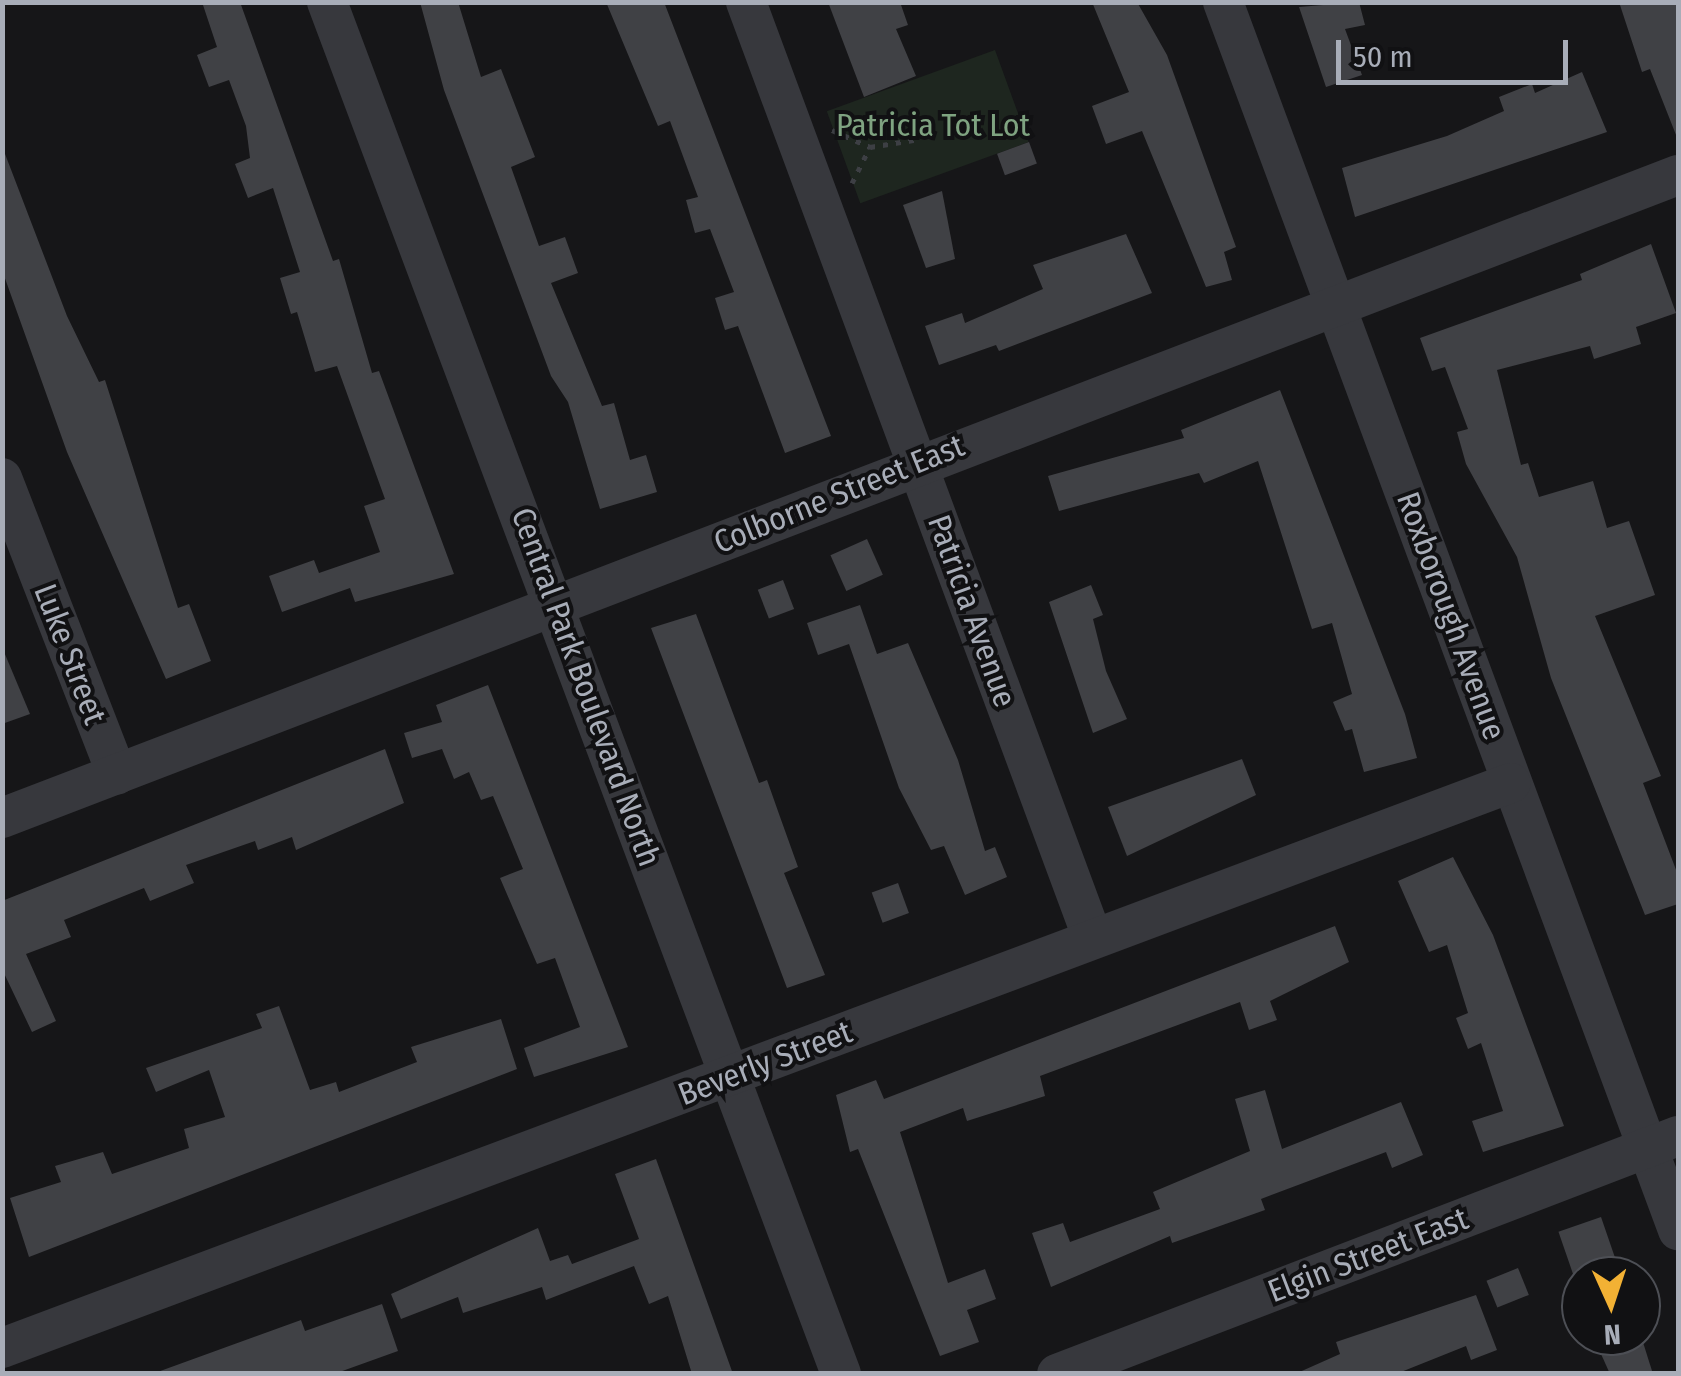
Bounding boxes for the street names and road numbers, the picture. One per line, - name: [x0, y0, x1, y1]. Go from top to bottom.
- street label: Colborne Street East: [708, 426, 970, 562]
- street label: Roxborough Avenue: [1388, 487, 1514, 745]
- street label: Central Park Boulevard North: [503, 502, 669, 872]
- street label: Patricia Avenue: [919, 510, 1025, 712]
- street label: Luke Street: [26, 578, 114, 730]
- street label: Beverly Street: [673, 1012, 857, 1114]
- street label: Elgin Street East: [1263, 1199, 1473, 1311]

